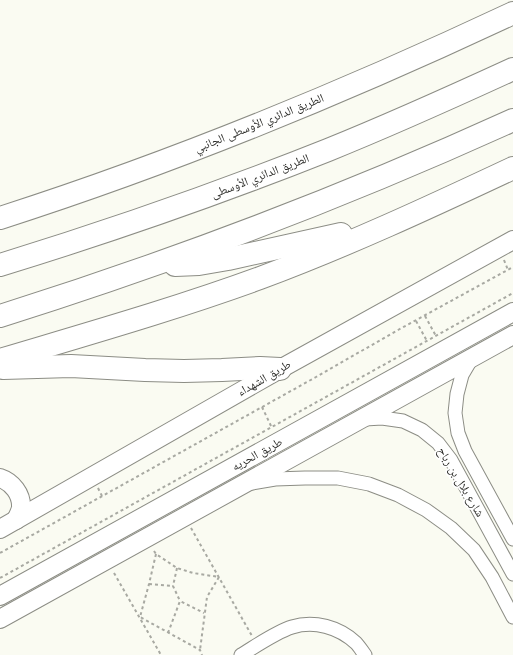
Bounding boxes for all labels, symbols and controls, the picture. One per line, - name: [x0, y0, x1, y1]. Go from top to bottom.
- street label: الطريق الدائري الأوسطى الجانبي: [192, 90, 327, 158]
- street label: الطريق الدائري الأوسطى: [209, 150, 312, 204]
- street label: طريق الشهداء: [234, 356, 294, 400]
- street label: طريق الحريه: [229, 434, 285, 474]
- street label: شارع بلال بن رباح: [434, 444, 488, 520]

